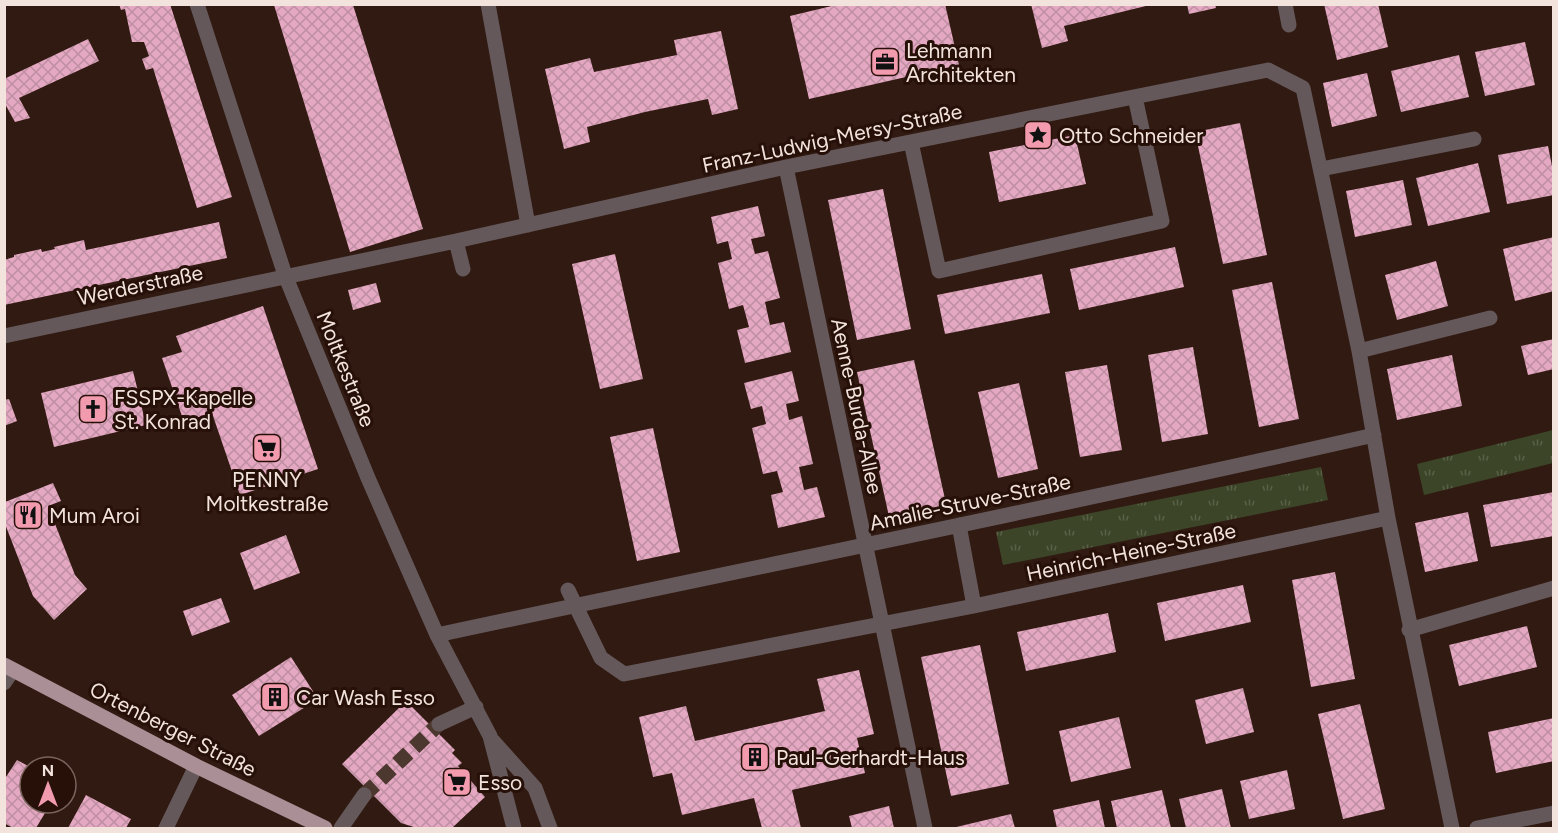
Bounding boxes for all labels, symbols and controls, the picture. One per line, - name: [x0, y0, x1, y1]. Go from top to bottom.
- place label: Lehmann Architekten: [906, 38, 1016, 87]
- office icon: Lehmann Architekten: [869, 46, 901, 78]
- street label: Franz-Ludwig-Mersy-Straße: [700, 98, 964, 178]
- place icon: Otto Schneider: [1022, 119, 1054, 151]
- place label: Otto Schneider: [1059, 123, 1203, 148]
- street label: Werderstraße: [75, 260, 205, 310]
- street label: Moltkestraße: [311, 307, 381, 431]
- street label: Aenne-Burda-Allee: [826, 316, 888, 496]
- place label: FSSPX-Kapelle St. Konrad: [114, 385, 253, 434]
- church icon: FSSPX-Kapelle St. Konrad: [77, 393, 109, 425]
- supermarket icon: PENNY Moltkestraße: [251, 432, 283, 464]
- place label: PENNY Moltkestraße: [206, 467, 328, 516]
- street label: Amalie-Struve-Straße: [867, 468, 1073, 536]
- restaurant icon: Mum Aroi: [12, 499, 44, 531]
- place label: Mum Aroi: [49, 503, 140, 528]
- street label: Heinrich-Heine-Straße: [1024, 518, 1238, 586]
- street label: Ortenberger Straße: [86, 676, 260, 782]
- building icon: Car Wash Esso: [259, 681, 291, 713]
- place label: Car Wash Esso: [296, 685, 435, 710]
- building icon: Paul-Gerhardt-Haus: [739, 741, 771, 773]
- place label: Paul-Gerhardt-Haus: [776, 745, 965, 770]
- north arrow: [18, 755, 78, 815]
- text: N: [42, 761, 54, 780]
- supermarket icon: Esso: [441, 766, 473, 798]
- place label: Esso: [478, 770, 522, 795]

